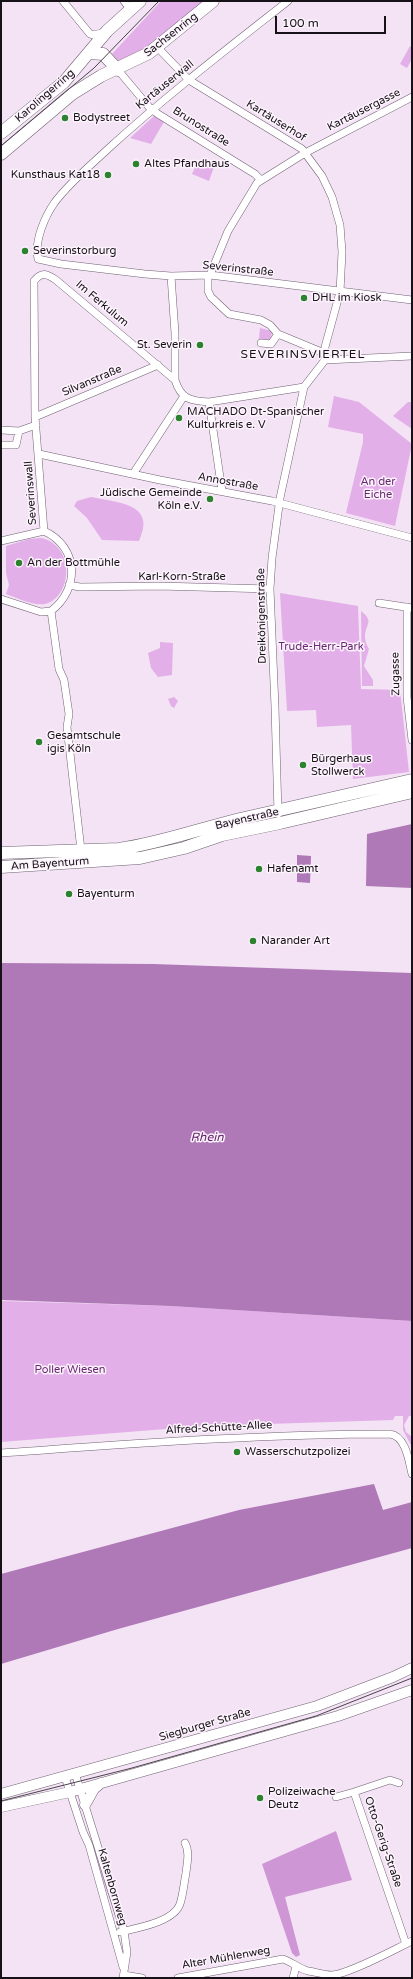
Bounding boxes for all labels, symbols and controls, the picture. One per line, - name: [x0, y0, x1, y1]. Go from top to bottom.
- scale bar: [277, 8, 388, 34]
- street label: Sachsenring: [142, 10, 200, 60]
- text: 100 m: [282, 16, 319, 30]
- street label: Kartäuserwall: [133, 58, 197, 112]
- street label: Karolingerring: [13, 67, 77, 125]
- street label: Kartäusergasse: [325, 86, 403, 134]
- street label: Kartäuserhof: [244, 97, 308, 145]
- street label: Brunostraße: [170, 104, 232, 150]
- place label: Bodystreet: [73, 111, 130, 125]
- marker: Bodystreet: [60, 113, 70, 123]
- place label: Altes Pfandhaus: [144, 157, 229, 171]
- marker: Altes Pfandhaus: [131, 159, 141, 169]
- place label: Kunsthaus Kat18: [11, 168, 100, 182]
- marker: Kunsthaus Kat18: [103, 170, 113, 180]
- place label: Severinstorburg: [33, 244, 116, 258]
- marker: Severinstorburg: [20, 246, 30, 256]
- street label: Severinstraße: [202, 259, 274, 279]
- street label: Im Ferkulum: [73, 278, 131, 330]
- place label: DHL im Kiosk: [312, 291, 382, 305]
- marker: DHL im Kiosk: [299, 293, 309, 303]
- place label: St. Severin: [137, 338, 192, 352]
- marker: St. Severin: [195, 340, 205, 350]
- district label: SEVERINSVIERTEL: [241, 348, 365, 362]
- street label: Silvanstraße: [60, 363, 124, 399]
- place label: MACHADO Dt-Spanischer Kulturkreis e. V: [187, 405, 324, 431]
- marker: MACHADO Dt-Spanischer Kulturkreis e. V: [174, 413, 184, 423]
- street label: Severinswall: [22, 461, 40, 525]
- street label: Annostraße: [197, 470, 259, 494]
- park label: An der Eiche: [360, 475, 396, 501]
- place label: Jüdische Gemeinde Köln e.V.: [100, 486, 202, 512]
- marker: Jüdische Gemeinde Köln e.V.: [205, 494, 215, 504]
- place label: An der Bottmühle: [27, 556, 120, 570]
- marker: An der Bottmühle: [14, 558, 24, 568]
- street label: Dreikönigenstraße: [255, 568, 269, 664]
- street label: Karl-Korn-Straße: [138, 570, 226, 584]
- park label: Trude-Herr-Park: [278, 640, 364, 654]
- street label: Zugasse: [389, 652, 403, 696]
- place label: Gesamtschule igis Köln: [47, 729, 121, 755]
- marker: Gesamtschule igis Köln: [34, 737, 44, 747]
- place label: Bürgerhaus Stollwerck: [311, 752, 371, 778]
- marker: Bürgerhaus Stollwerck: [298, 760, 308, 770]
- street label: Bayenstraße: [214, 805, 280, 833]
- street label: Am Bayenturm: [10, 855, 90, 873]
- place label: Hafenamt: [267, 862, 319, 876]
- marker: Hafenamt: [254, 864, 264, 874]
- place label: Bayenturm: [77, 887, 135, 901]
- marker: Bayenturm: [64, 889, 74, 899]
- place label: Narander Art: [261, 934, 330, 948]
- marker: Narander Art: [248, 936, 258, 946]
- water label: Rhein: [191, 1131, 223, 1145]
- park label: Poller Wiesen: [35, 1363, 105, 1377]
- street label: Alfred-Schütte-Allee: [165, 1419, 273, 1437]
- place label: Wasserschutzpolizei: [245, 1445, 351, 1459]
- marker: Wasserschutzpolizei: [232, 1447, 242, 1457]
- street label: Siegburger Straße: [158, 1706, 252, 1744]
- place label: Polizeiwache Deutz: [268, 1785, 335, 1811]
- marker: Polizeiwache Deutz: [255, 1793, 265, 1803]
- street label: Otto-Gerig-Straße: [361, 1795, 405, 1889]
- street label: Kaltenbornweg: [95, 1847, 129, 1927]
- street label: Alter Mühlenweg: [181, 1944, 271, 1972]

